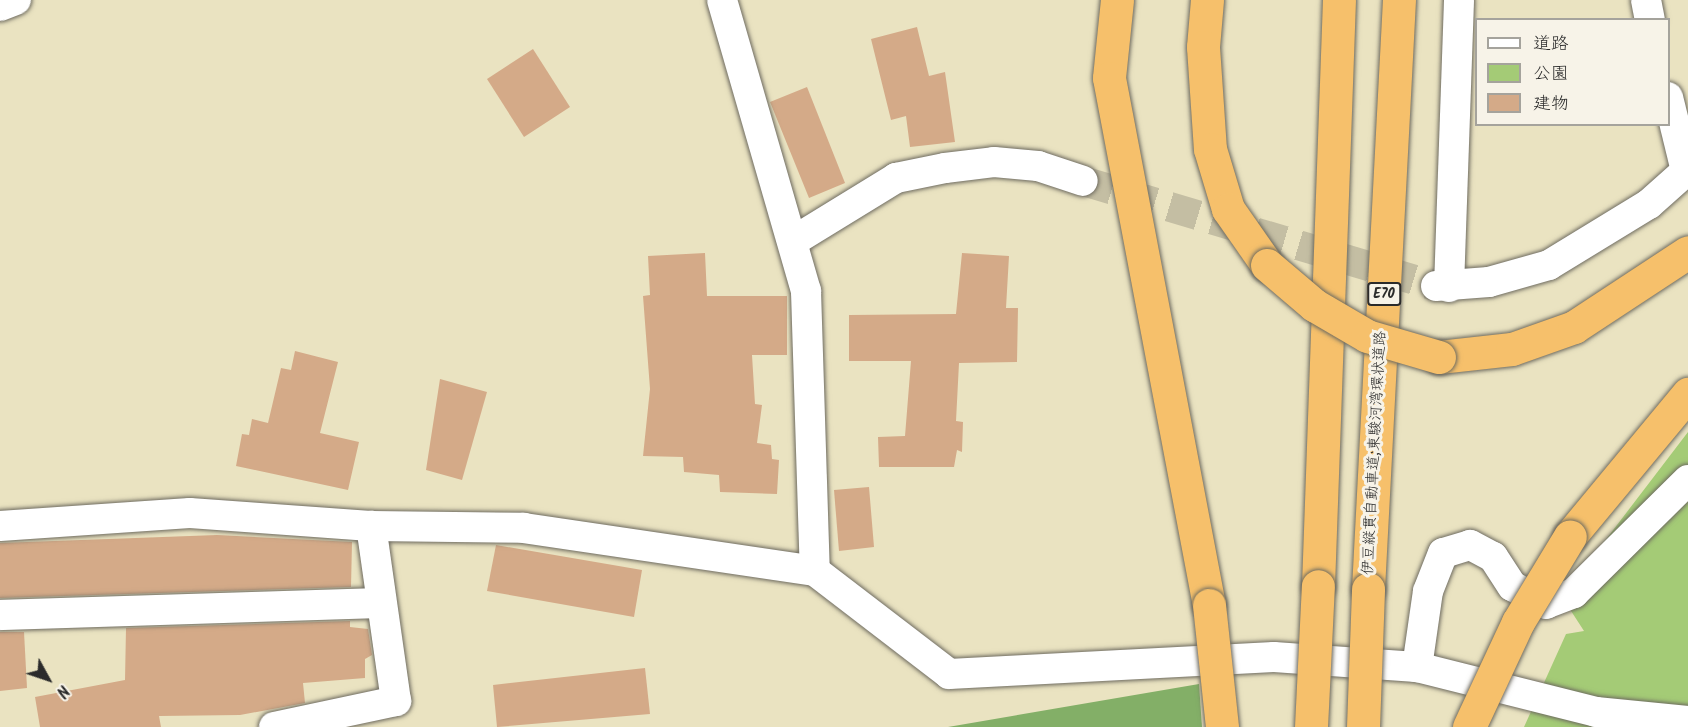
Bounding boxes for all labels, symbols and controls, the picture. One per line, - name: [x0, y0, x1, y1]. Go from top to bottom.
- legend: [1475, 18, 1670, 126]
- text: 道路: [1533, 30, 1569, 59]
- text: 公園: [1533, 60, 1569, 89]
- text: 建物: [1533, 90, 1569, 119]
- road number: E70: [1366, 283, 1402, 305]
- street label: 伊豆縦貫自動車道;東駿河湾環状道路: [1360, 330, 1390, 576]
- north arrow: [18, 649, 78, 709]
- text: N: [49, 679, 75, 703]

